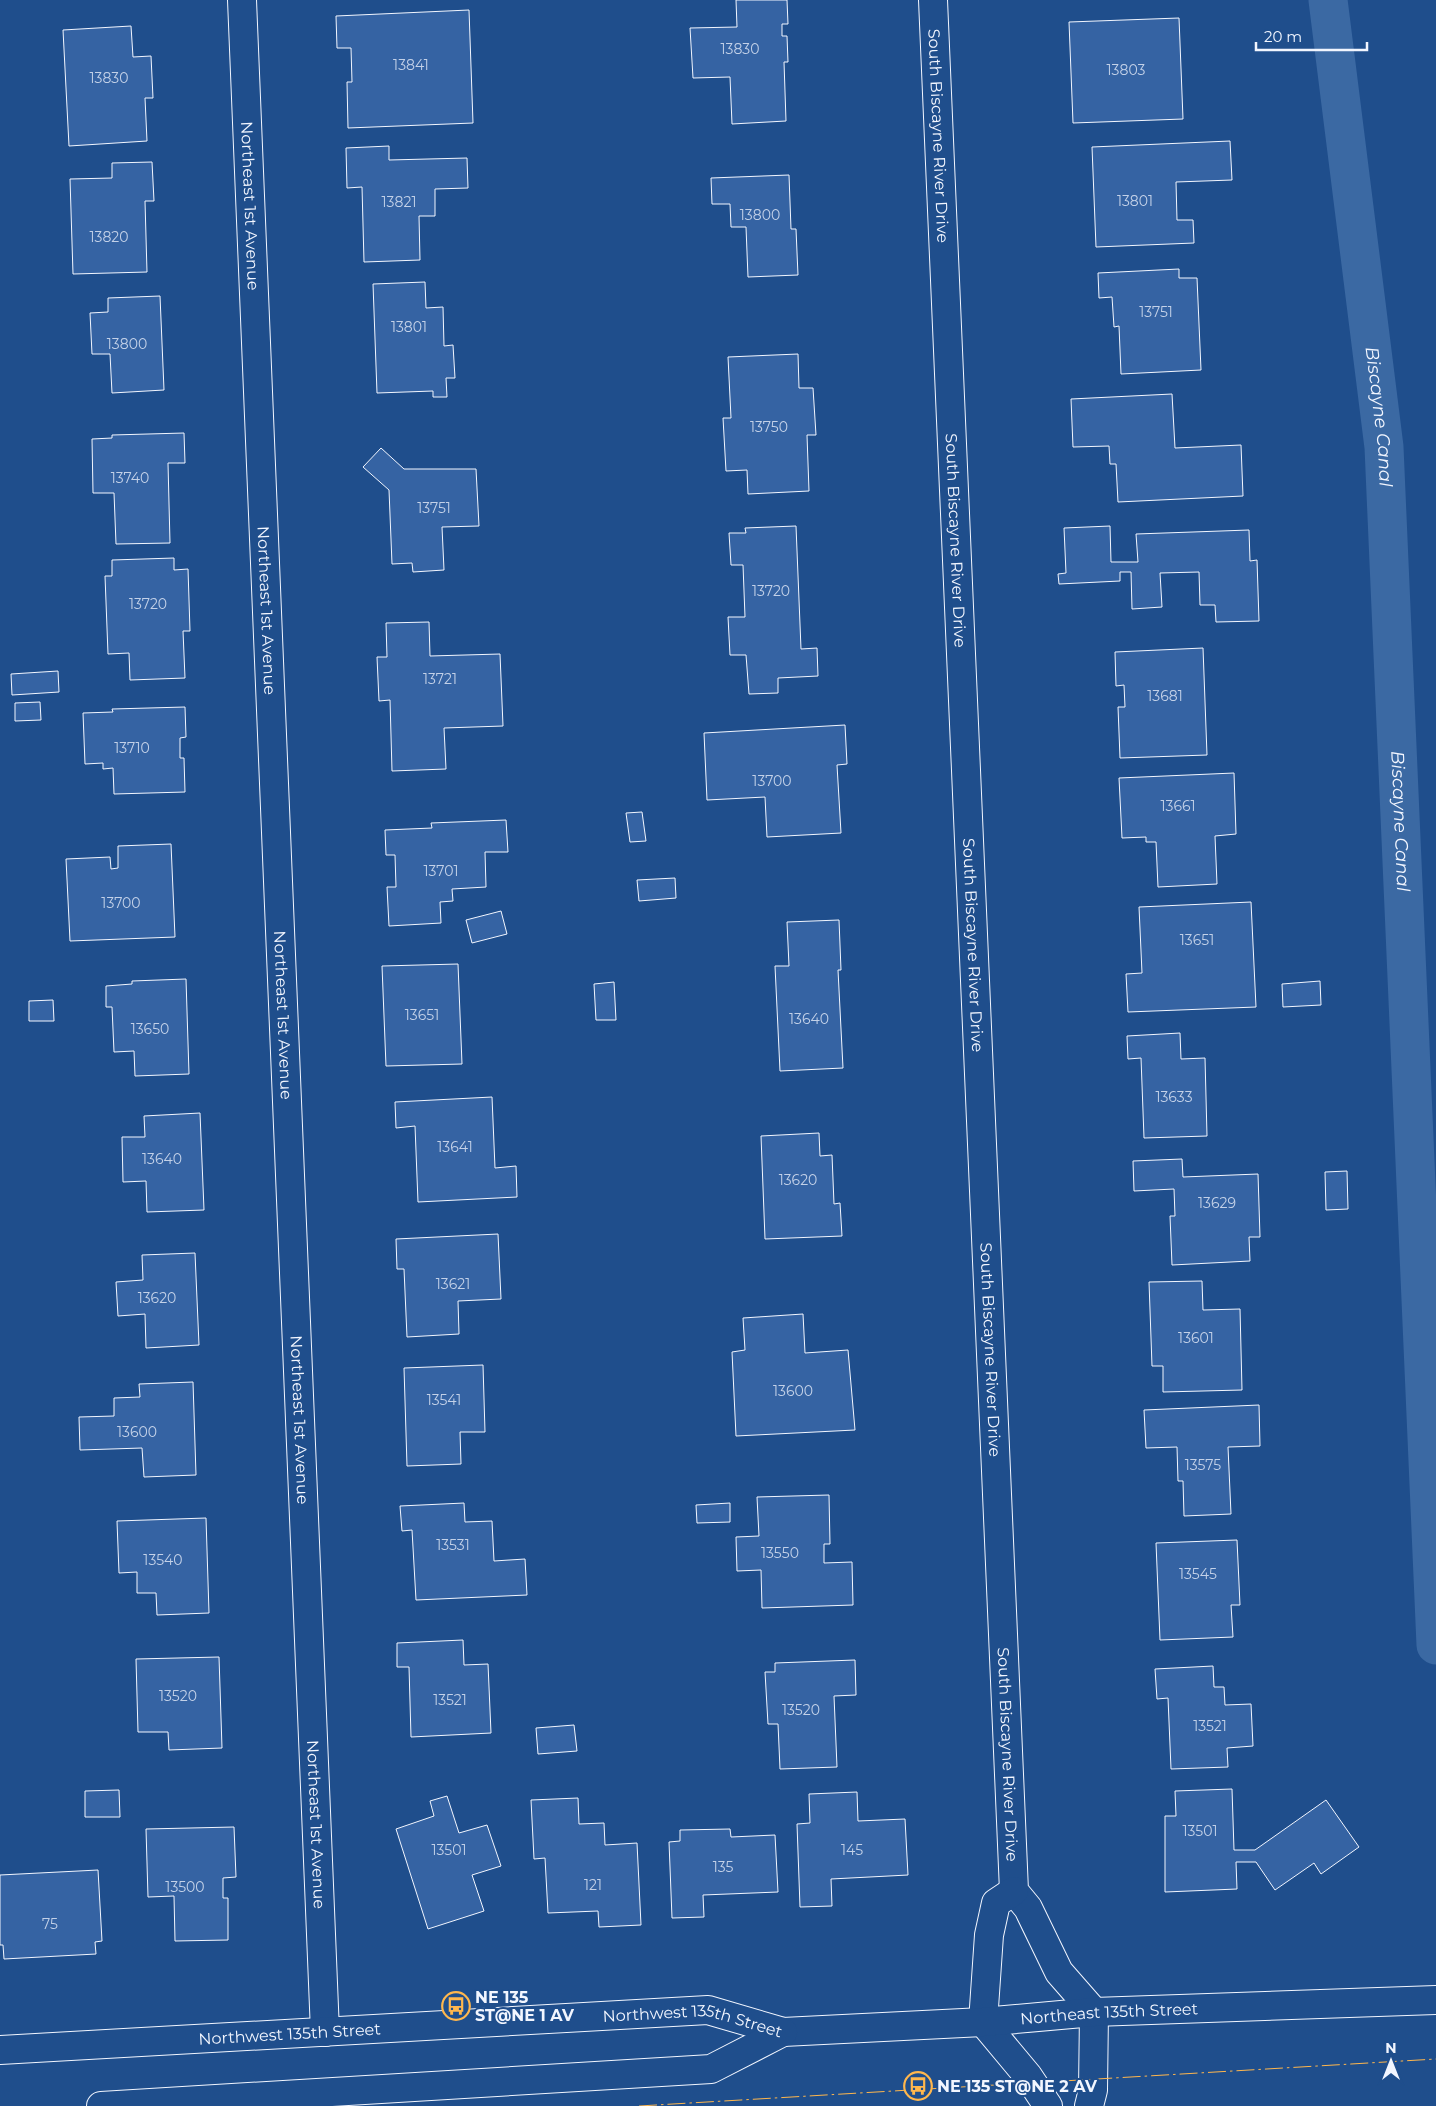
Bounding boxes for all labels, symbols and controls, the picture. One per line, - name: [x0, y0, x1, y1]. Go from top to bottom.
- scale bar: [1256, 20, 1367, 52]
- text: 20 m: [1264, 27, 1302, 46]
- street label: South Biscayne River Drive: [925, 28, 953, 243]
- house number: 13830: [720, 40, 760, 58]
- house number: 13841: [393, 56, 429, 74]
- house number: 13803: [1107, 61, 1146, 79]
- house number: 13830: [89, 69, 129, 87]
- street label: Northeast 1st Avenue: [237, 121, 263, 291]
- house number: 13801: [1117, 192, 1153, 210]
- house number: 13821: [382, 193, 416, 211]
- house number: 13800: [740, 206, 780, 224]
- house number: 13820: [89, 228, 129, 246]
- house number: 13751: [1139, 303, 1173, 321]
- house number: 13801: [391, 318, 427, 336]
- house number: 13800: [107, 335, 147, 353]
- water label: Biscayne Canal: [1361, 345, 1397, 488]
- house number: 13750: [750, 418, 788, 436]
- street label: South Biscayne River Drive: [942, 433, 970, 648]
- house number: 13740: [111, 469, 149, 487]
- house number: 13751: [417, 499, 451, 517]
- street label: Northeast 1st Avenue: [254, 526, 280, 695]
- house number: 13720: [752, 582, 790, 600]
- house number: 13720: [129, 595, 167, 613]
- house number: 13721: [423, 670, 457, 688]
- house number: 13681: [1147, 687, 1183, 705]
- house number: 13710: [114, 739, 150, 757]
- water label: Biscayne Canal: [1386, 750, 1414, 892]
- house number: 13700: [752, 772, 792, 790]
- house number: 13661: [1160, 797, 1196, 815]
- street label: South Biscayne River Drive: [959, 838, 988, 1053]
- house number: 13701: [423, 862, 459, 880]
- house number: 13700: [101, 894, 141, 912]
- street label: Northeast 1st Avenue: [271, 930, 296, 1100]
- house number: 13651: [1180, 931, 1214, 949]
- house number: 13651: [405, 1006, 439, 1024]
- house number: 13640: [789, 1010, 829, 1028]
- house number: 13650: [131, 1020, 169, 1038]
- house number: 13633: [1155, 1088, 1193, 1106]
- house number: 13641: [437, 1138, 473, 1156]
- house number: 13640: [142, 1150, 182, 1168]
- house number: 13620: [779, 1171, 817, 1189]
- house number: 13629: [1198, 1194, 1236, 1212]
- street label: South Biscayne River Drive: [977, 1242, 1005, 1457]
- house number: 13621: [436, 1275, 470, 1293]
- house number: 13620: [138, 1289, 176, 1307]
- house number: 13601: [1178, 1329, 1214, 1347]
- street label: Northeast 1st Avenue: [287, 1335, 313, 1505]
- house number: 13600: [773, 1382, 813, 1400]
- house number: 13541: [427, 1391, 461, 1409]
- house number: 13600: [117, 1423, 157, 1441]
- house number: 13575: [1185, 1456, 1221, 1474]
- house number: 13531: [436, 1536, 470, 1554]
- house number: 13550: [761, 1544, 799, 1562]
- house number: 13540: [143, 1551, 183, 1569]
- house number: 13545: [1179, 1565, 1217, 1583]
- street label: South Biscayne River Drive: [994, 1647, 1022, 1862]
- house number: 13520: [159, 1687, 197, 1705]
- house number: 13521: [433, 1691, 467, 1709]
- house number: 13520: [782, 1701, 820, 1719]
- house number: 13521: [1193, 1717, 1227, 1735]
- street label: Northeast 1st Avenue: [304, 1740, 329, 1909]
- house number: 13501: [1182, 1822, 1218, 1840]
- house number: 13501: [431, 1841, 467, 1859]
- house number: 145: [841, 1841, 863, 1859]
- house number: 135: [713, 1858, 733, 1876]
- house number: 121: [584, 1876, 602, 1894]
- house number: 13500: [165, 1878, 205, 1896]
- house number: 75: [42, 1915, 58, 1933]
- place label: NE 135 ST@NE 1 AV: [475, 1988, 575, 2025]
- bus stop icon: NE 135 ST@NE 1 AV: [441, 1991, 471, 2021]
- street label: Northeast 135th Street: [1019, 1999, 1199, 2028]
- street label: Northwest 135th Street: [602, 2000, 785, 2041]
- street label: Northwest 135th Street: [198, 2019, 382, 2048]
- north arrow: [1366, 2036, 1416, 2086]
- text: N: [1385, 2039, 1397, 2057]
- bus stop icon: NE 135 ST@NE 2 AV: [903, 2071, 933, 2101]
- place label: NE 135 ST@NE 2 AV: [937, 2077, 1098, 2096]

